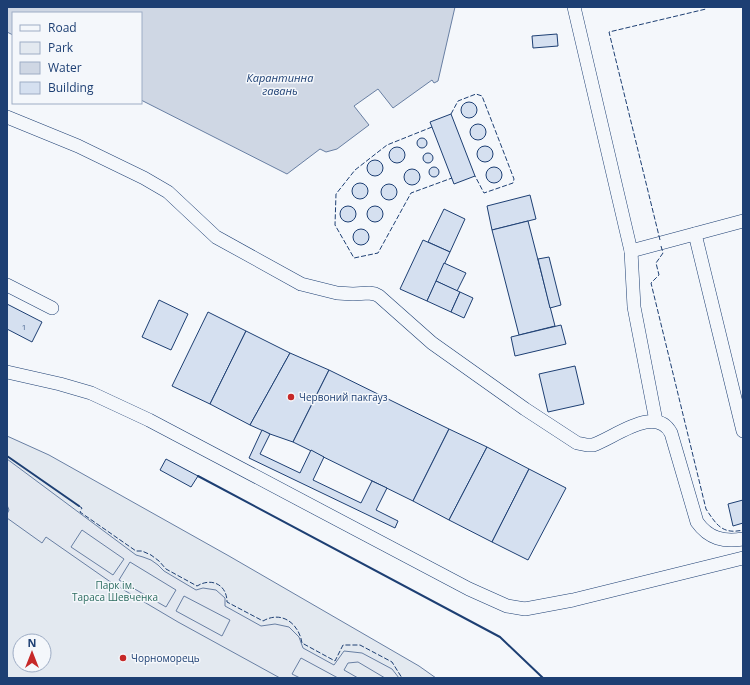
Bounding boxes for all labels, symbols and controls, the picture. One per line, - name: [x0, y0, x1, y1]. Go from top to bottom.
- legend: [12, 12, 142, 104]
- text: Road: [48, 19, 77, 36]
- text: Park: [48, 39, 74, 56]
- text: Water: [48, 59, 82, 76]
- water label: Карантинна гавань: [247, 70, 313, 98]
- text: Building: [48, 79, 94, 96]
- house number: 1: [22, 321, 26, 332]
- place label: Червоний пакгауз: [299, 390, 388, 404]
- marker: Червоний пакгауз: [286, 392, 296, 402]
- park label: Парк ім. Тараса Шевченка: [72, 578, 158, 604]
- north arrow: [12, 633, 52, 673]
- text: N: [28, 635, 36, 650]
- place label: Чорноморець: [131, 651, 200, 665]
- marker: Чорноморець: [118, 653, 128, 663]

